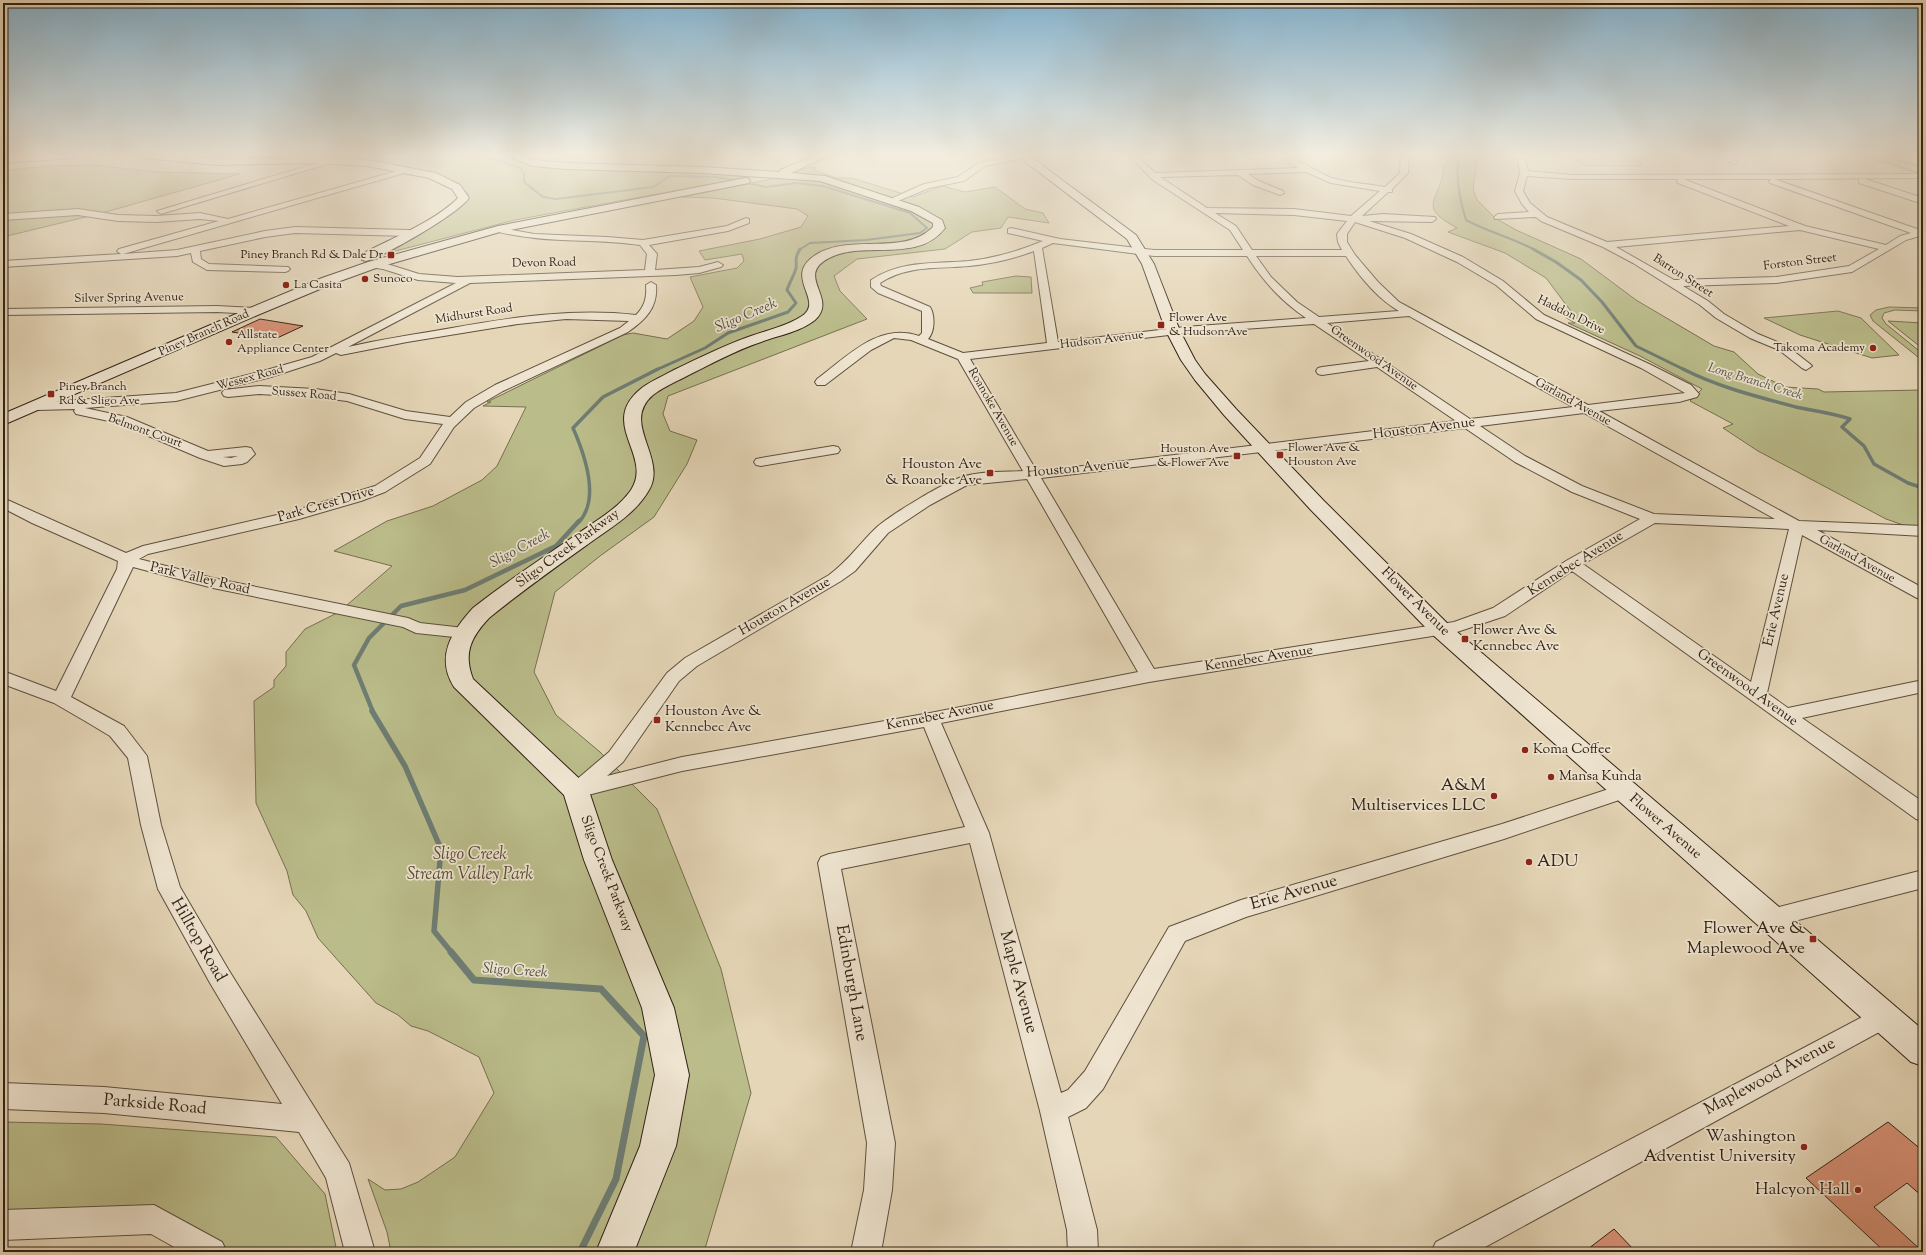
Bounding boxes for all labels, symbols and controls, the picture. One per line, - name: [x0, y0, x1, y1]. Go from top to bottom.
- place label: Piney Branch Rd & Dale Dr: [241, 246, 383, 264]
- street label: Forston Street: [1762, 249, 1838, 275]
- marker: Piney Branch Rd & Dale Dr: [386, 250, 396, 260]
- street label: Barron Street: [1649, 250, 1717, 302]
- street label: Devon Road: [512, 253, 576, 273]
- place label: Sunoco: [373, 270, 413, 288]
- marker: Sunoco: [360, 274, 370, 284]
- place label: La Casita: [294, 276, 343, 294]
- marker: La Casita: [281, 280, 291, 290]
- street label: Silver Spring Avenue: [74, 288, 184, 308]
- street label: Haddon Drive: [1534, 291, 1608, 339]
- water label: Sligo Creek: [712, 293, 780, 338]
- street label: Midhurst Road: [434, 299, 514, 329]
- street label: Piney Branch Road: [156, 305, 252, 361]
- place label: Flower Ave & Hudson Ave: [1169, 309, 1248, 341]
- marker: Flower Ave & Hudson Ave: [1156, 320, 1166, 330]
- street label: Greenwood Avenue: [1326, 321, 1422, 395]
- place label: Allstate Appliance Center: [237, 326, 329, 358]
- street label: Hudson Avenue: [1059, 326, 1145, 354]
- marker: Allstate Appliance Center: [224, 337, 234, 347]
- place label: Takoma Academy: [1773, 339, 1865, 357]
- marker: Takoma Academy: [1868, 343, 1878, 353]
- water label: Long Branch Creek: [1705, 359, 1805, 405]
- street label: Wessex Road: [214, 360, 286, 396]
- street label: Roanoke Avenue: [963, 364, 1023, 450]
- street label: Garland Avenue: [1532, 374, 1615, 431]
- place label: Piney Branch Rd & Sligo Ave: [59, 378, 140, 410]
- street label: Sussex Road: [271, 382, 337, 406]
- marker: Piney Branch Rd & Sligo Ave: [46, 389, 56, 399]
- street label: Belmont Court: [105, 409, 185, 453]
- street label: Houston Avenue: [1372, 413, 1476, 445]
- place label: Flower Ave & Houston Ave: [1288, 439, 1361, 471]
- place label: Houston Ave & Flower Ave: [1157, 440, 1229, 472]
- marker: Flower Ave & Houston Ave: [1275, 450, 1285, 460]
- marker: Houston Ave & Flower Ave: [1232, 451, 1242, 461]
- place label: Houston Ave & Roanoke Ave: [885, 455, 982, 491]
- street label: Houston Avenue: [1026, 455, 1130, 483]
- marker: Houston Ave & Roanoke Ave: [985, 468, 995, 478]
- street label: Park Crest Drive: [275, 482, 377, 528]
- street label: Sligo Creek Parkway: [512, 505, 624, 593]
- water label: Sligo Creek: [486, 524, 554, 574]
- street label: Kennebec Avenue: [1524, 527, 1628, 601]
- street label: Garland Avenue: [1816, 531, 1899, 588]
- street label: Park Valley Road: [148, 558, 252, 600]
- street label: Flower Avenue: [1376, 563, 1454, 641]
- street label: Erie Avenue: [1759, 572, 1795, 648]
- street label: Houston Avenue: [735, 573, 835, 641]
- place label: Flower Ave & Kennebec Ave: [1473, 621, 1559, 657]
- marker: Flower Ave & Kennebec Ave: [1460, 634, 1470, 644]
- street label: Kennebec Avenue: [1204, 641, 1314, 677]
- street label: Greenwood Avenue: [1692, 644, 1802, 732]
- street label: Kennebec Avenue: [885, 696, 995, 736]
- place label: Houston Ave & Kennebec Ave: [665, 702, 762, 738]
- marker: Houston Ave & Kennebec Ave: [652, 715, 662, 725]
- place label: Koma Coffee: [1533, 740, 1611, 760]
- marker: Koma Coffee: [1520, 745, 1530, 755]
- place label: Mansa Kunda: [1559, 767, 1642, 787]
- marker: Mansa Kunda: [1546, 772, 1556, 782]
- place label: A&M Multiservices LLC: [1351, 774, 1486, 818]
- street label: Flower Avenue: [1624, 790, 1706, 864]
- marker: A&M Multiservices LLC: [1489, 791, 1499, 801]
- street label: Sligo Creek Parkway: [574, 813, 638, 935]
- park label: Sligo Creek Stream Valley Park: [407, 843, 533, 887]
- place label: ADU: [1537, 850, 1578, 874]
- marker: ADU: [1524, 857, 1534, 867]
- street label: Erie Avenue: [1248, 869, 1341, 917]
- street label: Hilltop Road: [164, 893, 232, 987]
- place label: Flower Ave & Maplewood Ave: [1687, 917, 1806, 961]
- street label: Edinburgh Lane: [829, 923, 873, 1043]
- street label: Maple Avenue: [993, 928, 1043, 1036]
- marker: Flower Ave & Maplewood Ave: [1808, 934, 1818, 944]
- water label: Sligo Creek: [482, 958, 549, 984]
- street label: Maplewood Avenue: [1700, 1032, 1840, 1122]
- street label: Parkside Road: [103, 1089, 208, 1121]
- place label: Washington Adventist University: [1644, 1125, 1797, 1169]
- marker: Washington Adventist University: [1799, 1142, 1809, 1152]
- place label: Halcyon Hall: [1755, 1178, 1850, 1202]
- marker: Halcyon Hall: [1853, 1185, 1863, 1195]

